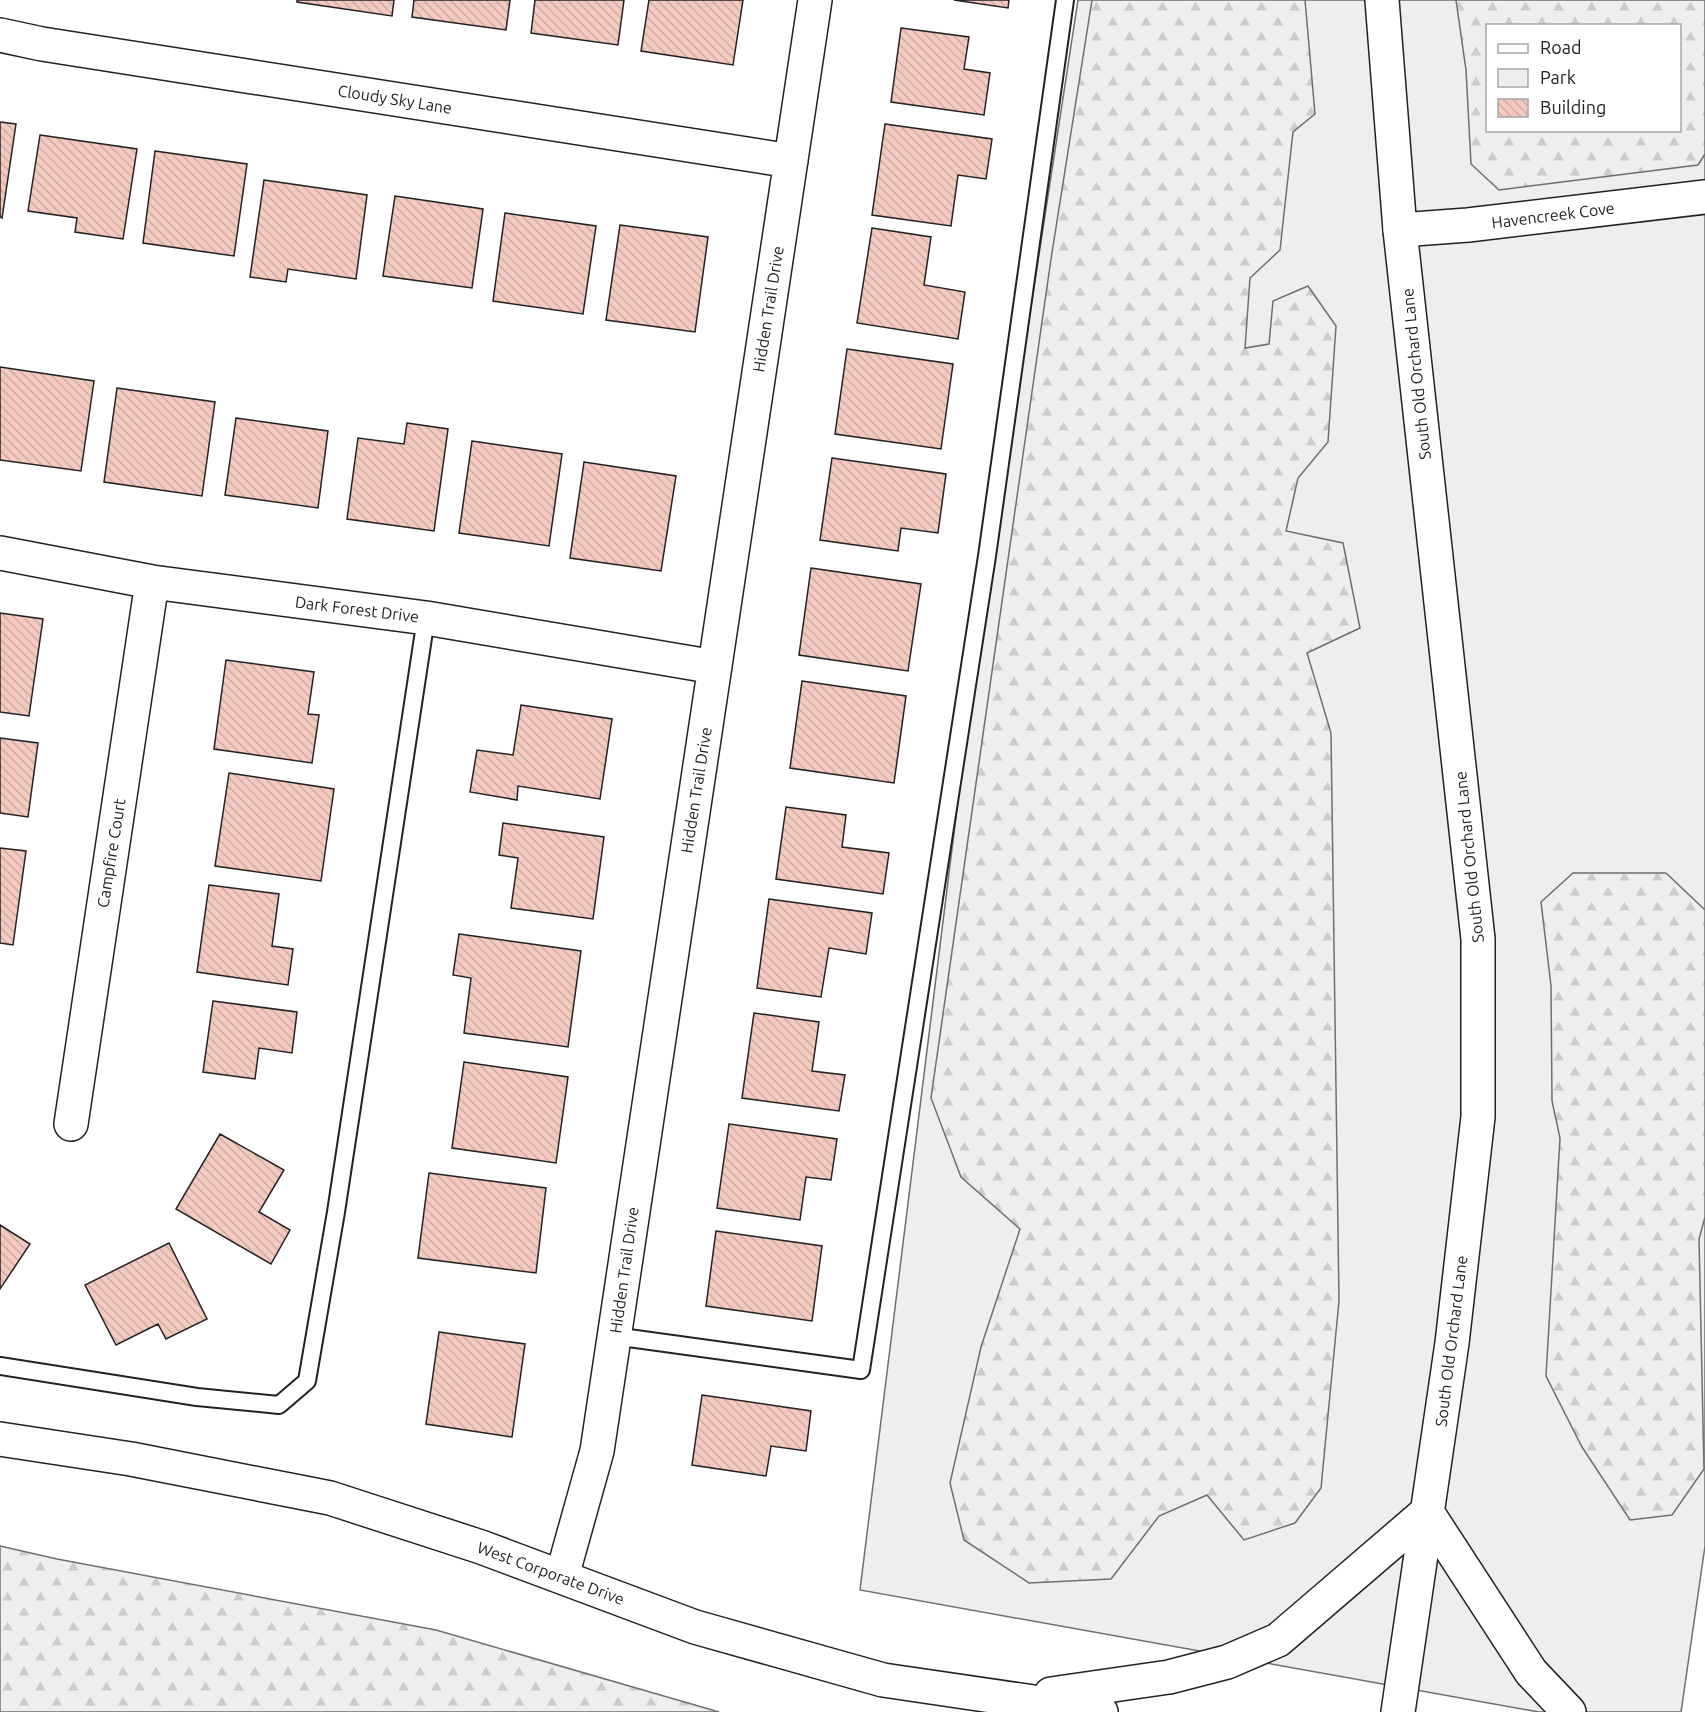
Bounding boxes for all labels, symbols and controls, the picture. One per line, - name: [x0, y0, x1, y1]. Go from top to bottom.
- legend: [1486, 24, 1681, 132]
- text: Road: [1540, 37, 1582, 57]
- text: Park: [1540, 67, 1576, 87]
- street label: Cloudy Sky Lane: [337, 81, 453, 117]
- text: Building: [1540, 97, 1606, 117]
- street label: Havencreek Cove: [1490, 199, 1616, 231]
- street label: Hidden Trail Drive: [749, 245, 787, 373]
- street label: South Old Orchard Lane: [1398, 287, 1434, 461]
- street label: Dark Forest Drive: [294, 592, 420, 626]
- street label: Hidden Trail Drive: [677, 726, 715, 854]
- street label: South Old Orchard Lane: [1451, 770, 1487, 944]
- street label: Campfire Court: [93, 796, 129, 909]
- street label: Hidden Trail Drive: [606, 1206, 642, 1334]
- street label: South Old Orchard Lane: [1432, 1254, 1470, 1428]
- street label: West Corporate Drive: [475, 1538, 627, 1608]

